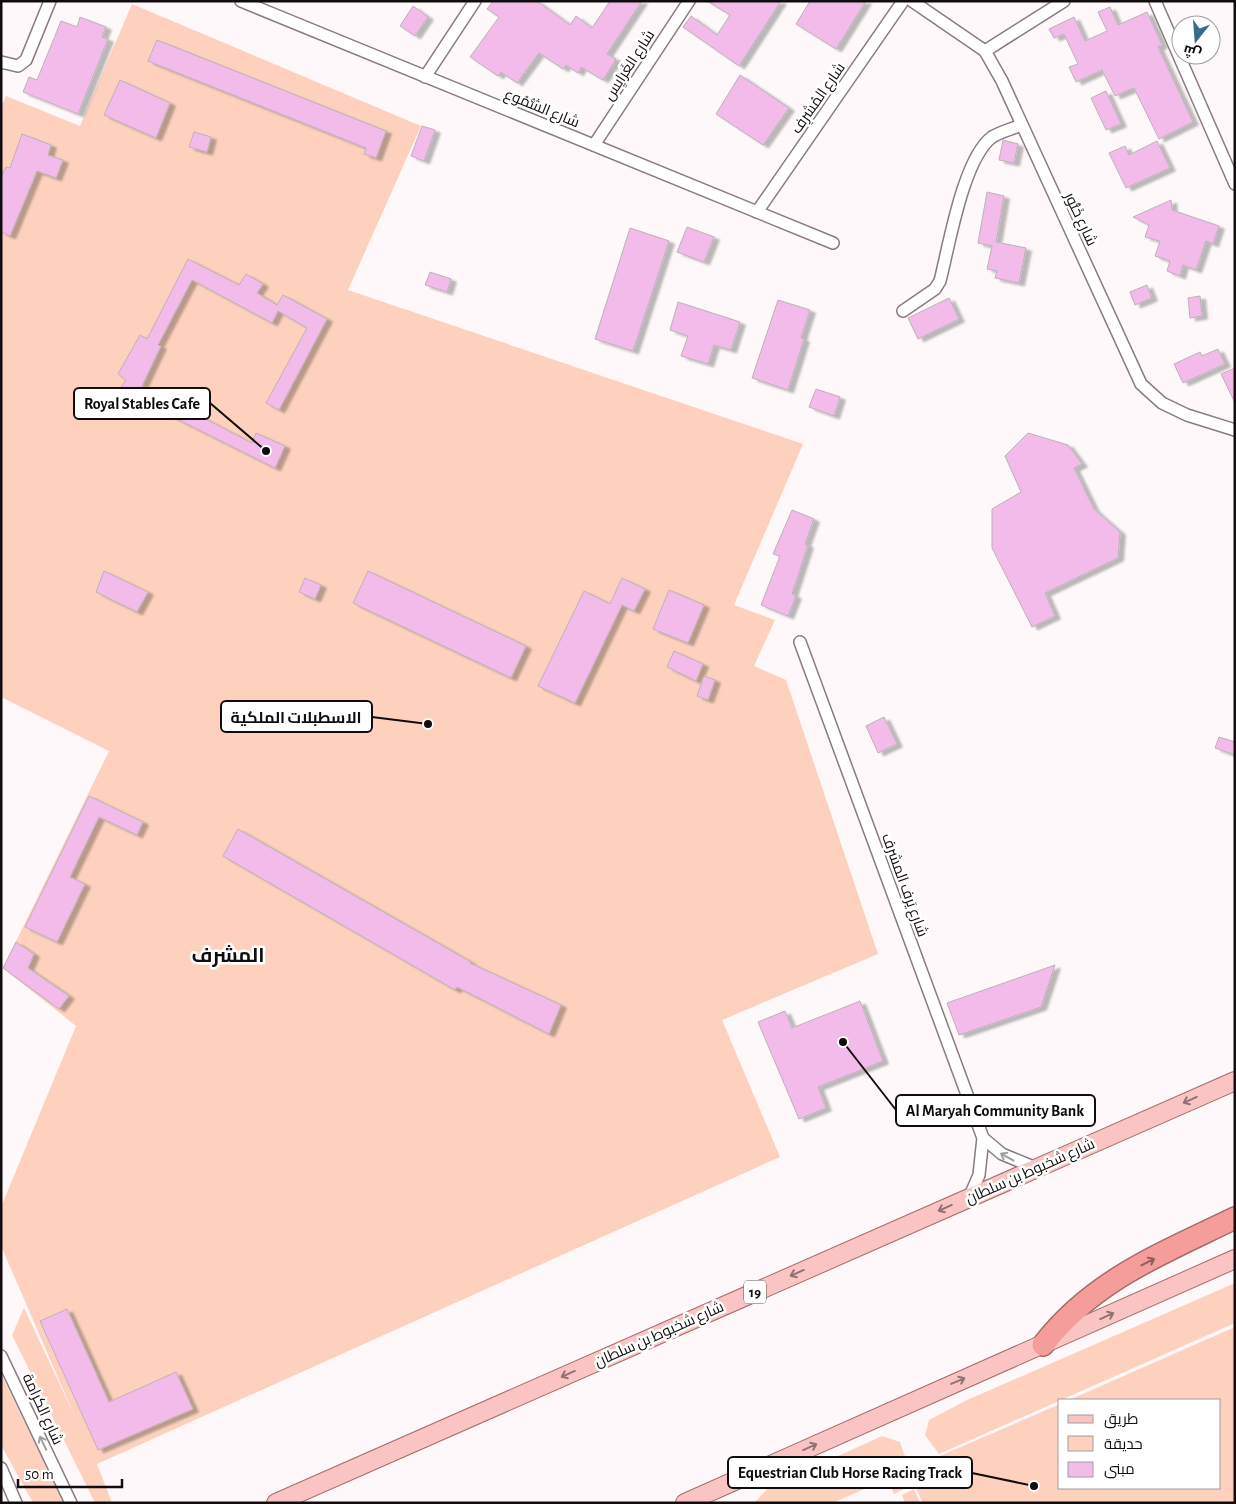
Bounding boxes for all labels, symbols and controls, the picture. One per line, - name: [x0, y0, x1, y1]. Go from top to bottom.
- north arrow: [1171, 15, 1221, 65]
- street label: شارع الغَرايِس: [600, 27, 660, 105]
- text: ش: [1181, 41, 1203, 63]
- street label: شارع المُشرِف: [788, 60, 851, 138]
- street label: شارع الشُّمُوع: [501, 86, 582, 133]
- street label: شارع خَنُّور: [1059, 189, 1100, 249]
- callout: Royal Stables Cafe: [74, 388, 210, 419]
- text: Royal Stables Cafe: [84, 396, 200, 413]
- callout: الاسطبلات الملكية: [221, 701, 372, 732]
- text: الاسطبلات الملكية: [231, 710, 361, 726]
- street label: شارع يَرف المشرف: [876, 831, 931, 940]
- district label: المشرف: [192, 945, 264, 967]
- callout: Al Maryah Community Bank: [896, 1095, 1095, 1126]
- one-way arrow: [1183, 1096, 1198, 1106]
- text: Al Maryah Community Bank: [906, 1103, 1084, 1120]
- street label: شارع شخبوط بن سلطان: [963, 1135, 1098, 1209]
- one-way arrow: [1000, 1152, 1015, 1162]
- one-way arrow: [938, 1203, 953, 1213]
- one-way arrow: [1140, 1256, 1155, 1266]
- one-way arrow: [790, 1269, 805, 1279]
- road number: 19: [744, 1280, 766, 1304]
- street label: شارع شخبوط بن سلطان: [592, 1298, 727, 1372]
- one-way arrow: [1099, 1311, 1114, 1321]
- one-way arrow: [561, 1370, 576, 1380]
- street label: شارع الكرامة: [17, 1371, 66, 1448]
- one-way arrow: [950, 1376, 965, 1385]
- legend: [1058, 1399, 1221, 1489]
- text: طريق: [1104, 1412, 1138, 1429]
- one-way arrow: [37, 1436, 47, 1451]
- text: حديقة: [1104, 1437, 1143, 1452]
- one-way arrow: [802, 1442, 817, 1452]
- scale bar: [18, 1456, 121, 1488]
- callout: Equestrian Club Horse Racing Track: [728, 1457, 972, 1488]
- text: مبنى: [1104, 1462, 1135, 1479]
- text: Equestrian Club Horse Racing Track: [738, 1465, 962, 1481]
- text: 50 m: [25, 1467, 54, 1482]

